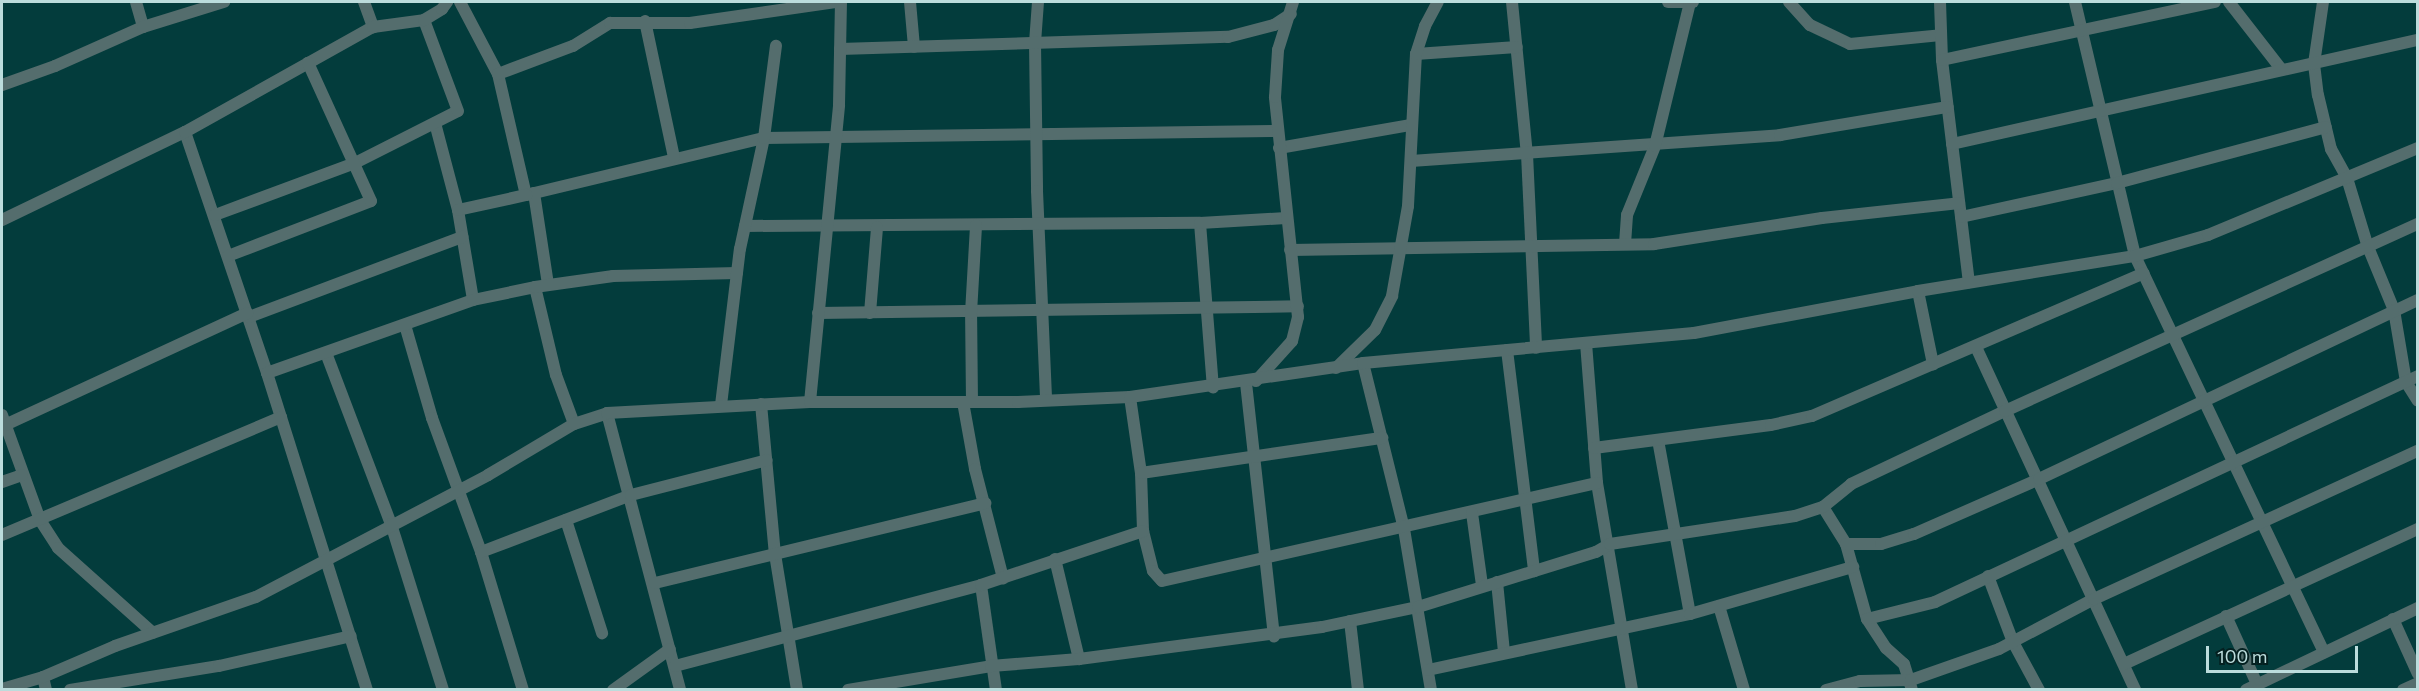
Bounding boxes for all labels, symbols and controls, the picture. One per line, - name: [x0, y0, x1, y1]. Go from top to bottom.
- scale bar: [2209, 634, 2360, 672]
- text: 100 m: [2217, 645, 2267, 667]

